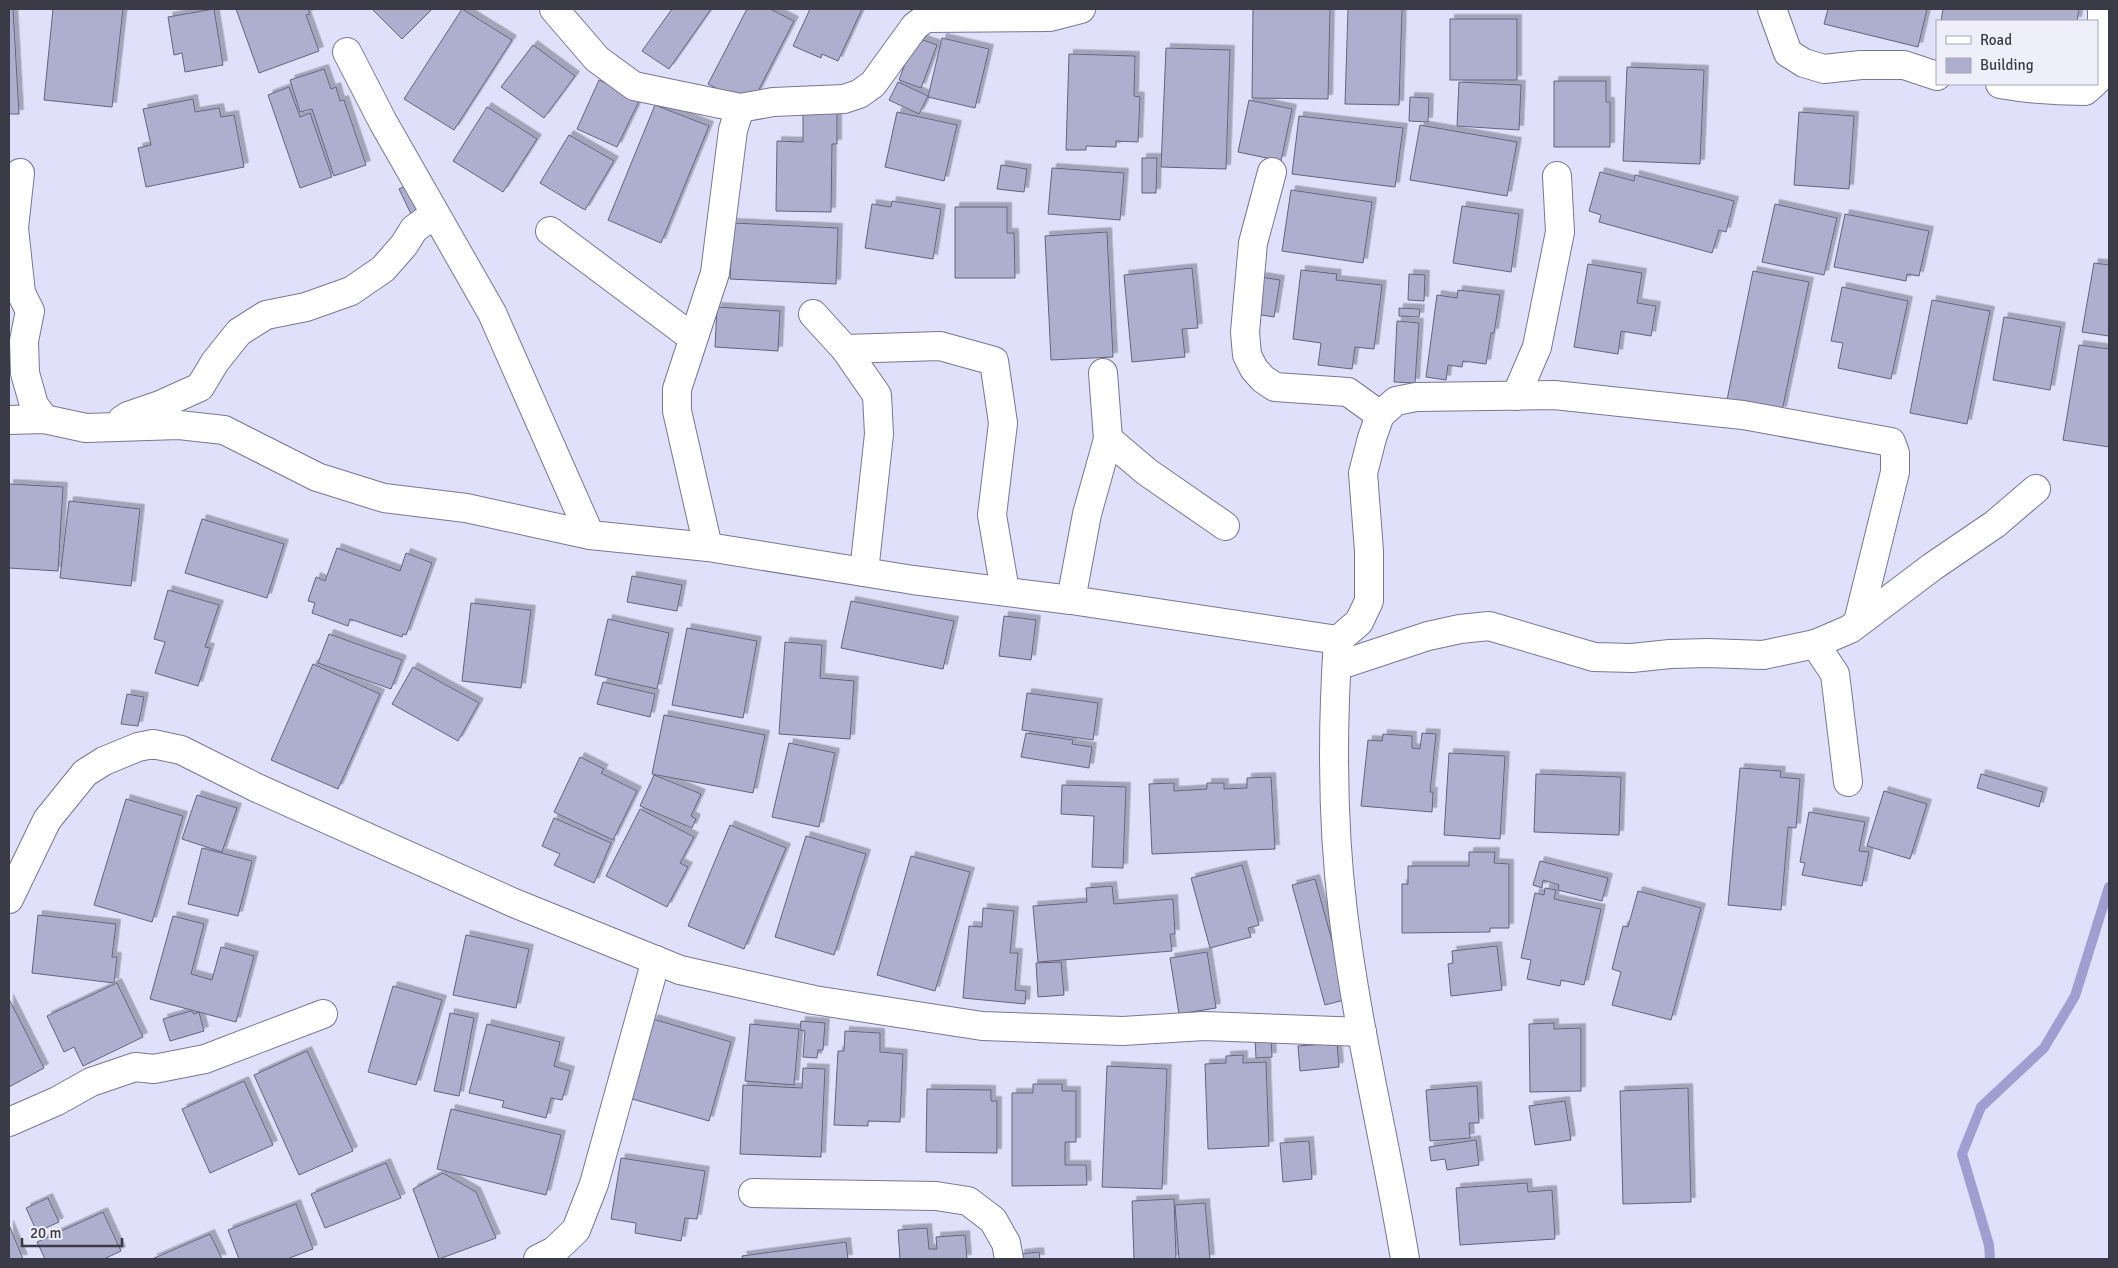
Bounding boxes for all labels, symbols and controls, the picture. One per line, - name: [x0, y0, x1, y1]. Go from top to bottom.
- legend: [1936, 20, 2098, 85]
- text: Road: [1980, 31, 2012, 49]
- text: Building: [1980, 56, 2034, 74]
- scale bar: [22, 1216, 122, 1248]
- text: 20 m: [30, 1224, 61, 1242]

